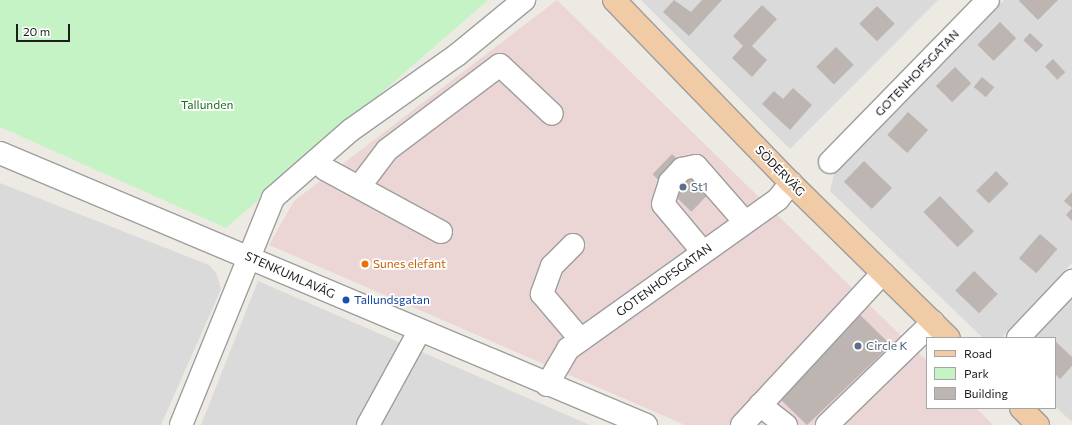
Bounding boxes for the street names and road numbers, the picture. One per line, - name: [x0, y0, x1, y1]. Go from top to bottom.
- street label: GOTENHOFSGATAN: [872, 27, 962, 119]
- street label: SÖDERVÄG: [752, 143, 808, 199]
- street label: GOTENHOFSGATAN: [613, 240, 715, 320]
- street label: STENKUMLAVÄG: [243, 249, 337, 301]

